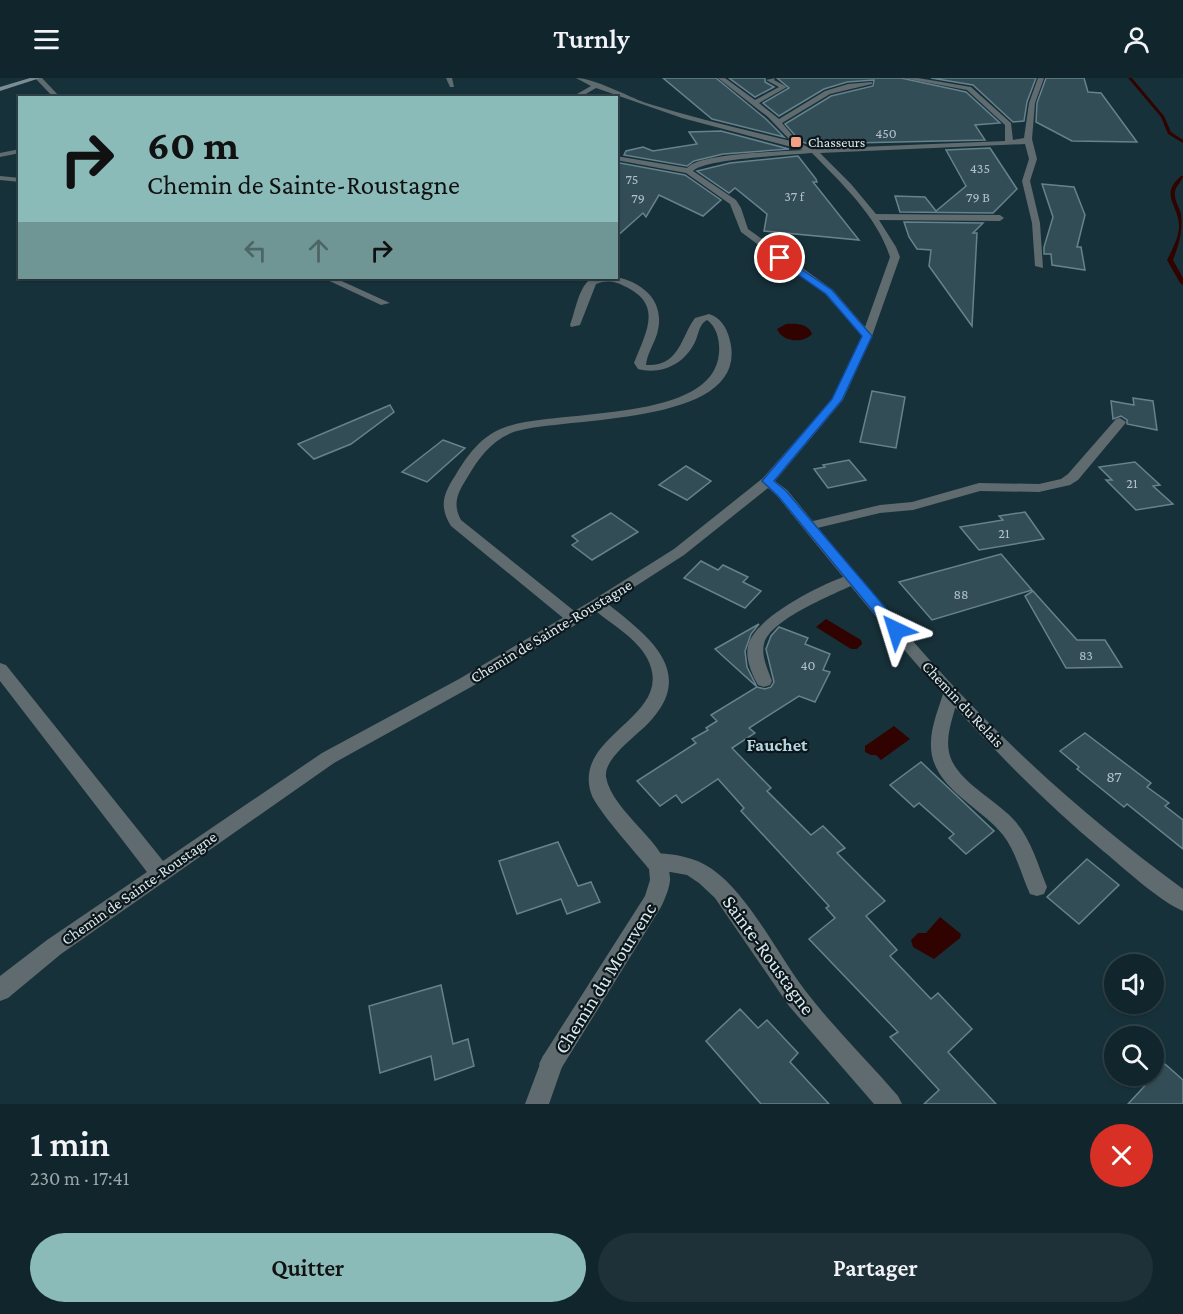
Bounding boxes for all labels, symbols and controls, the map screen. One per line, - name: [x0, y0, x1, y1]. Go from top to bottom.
- icon: menu: [30, 23, 63, 56]
- icon: person: [1120, 23, 1153, 56]
- text: Turnly: [553, 24, 630, 54]
- icon: right: [48, 120, 126, 198]
- text: 60 m: [147, 121, 239, 168]
- house number: 450: [875, 125, 897, 141]
- place label: Chasseurs: [808, 134, 865, 150]
- marker: Chasseurs: [789, 135, 803, 149]
- house number: 435: [970, 160, 990, 176]
- text: Chemin de Sainte-Roustagne: [147, 170, 460, 200]
- house number: 75: [626, 171, 638, 187]
- house number: 37 f: [784, 188, 805, 204]
- house number: 79 B: [966, 189, 990, 205]
- house number: 79: [631, 190, 645, 206]
- pin: [754, 232, 805, 283]
- icon: left: [239, 234, 272, 267]
- icon: ahead: [302, 234, 335, 267]
- icon: right: [365, 234, 398, 267]
- icon: arrive: [763, 241, 796, 274]
- house number: 21: [1126, 475, 1138, 491]
- house number: 21: [998, 525, 1010, 541]
- street label: Chemin de Sainte-Roustagne: [467, 576, 635, 687]
- house number: 88: [953, 586, 969, 602]
- position arrow: [864, 598, 928, 662]
- house number: 83: [1079, 647, 1093, 663]
- house number: 40: [800, 657, 816, 673]
- street label: Chemin du Relais: [919, 657, 1007, 751]
- district label: Fauchet: [746, 735, 808, 755]
- house number: 87: [1106, 768, 1122, 785]
- street label: Chemin de Sainte-Roustagne: [58, 828, 220, 949]
- street label: Sainte-Roustagne: [718, 891, 820, 1019]
- street label: Chemin du Mourvenc: [550, 898, 661, 1057]
- map controls: [1104, 954, 1164, 1086]
- button: sound: [1104, 954, 1164, 1014]
- button: search: [1104, 1026, 1164, 1086]
- text: 1 min: [30, 1124, 110, 1164]
- button: close: [1090, 1124, 1153, 1187]
- text: 230 m · 17:41: [30, 1167, 129, 1189]
- button: Quitter: [30, 1233, 586, 1302]
- button: Partager: [598, 1233, 1153, 1302]

